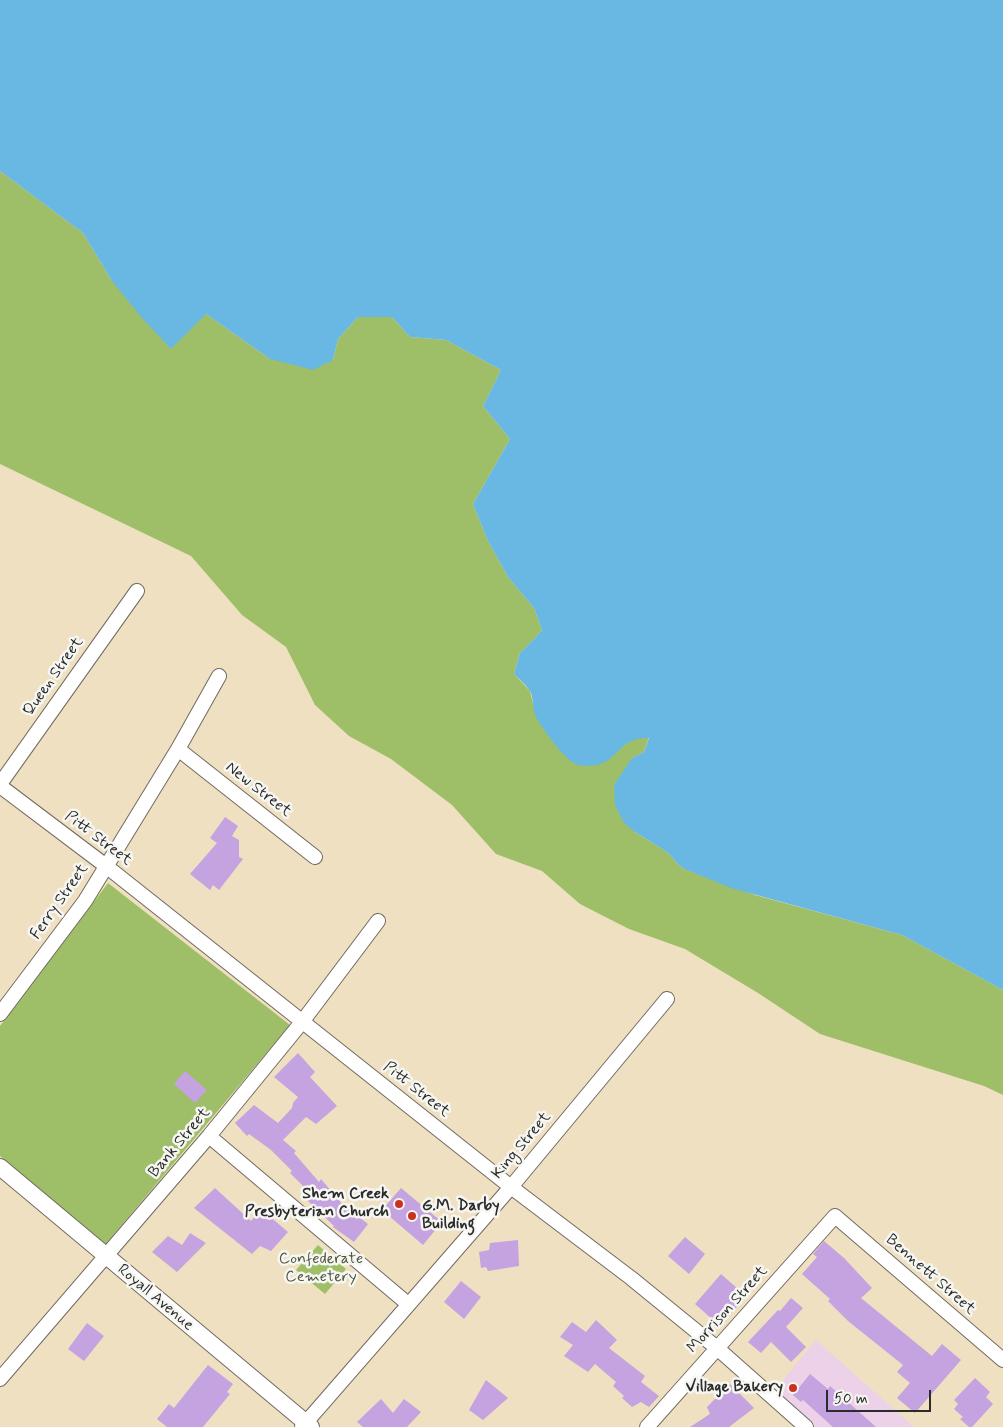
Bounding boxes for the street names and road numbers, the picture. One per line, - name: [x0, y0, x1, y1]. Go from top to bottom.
- street label: Queen Street: [20, 634, 88, 720]
- street label: New Street: [221, 758, 295, 822]
- street label: Pitt Street: [61, 808, 135, 870]
- street label: Ferry Street: [27, 860, 93, 944]
- street label: Pitt Street: [379, 1058, 453, 1122]
- street label: Bank Street: [145, 1104, 215, 1182]
- street label: King Street: [488, 1108, 556, 1184]
- street label: Bennett Street: [881, 1231, 979, 1319]
- street label: Royall Avenue: [113, 1261, 197, 1335]
- street label: Morrison Street: [684, 1262, 772, 1358]

